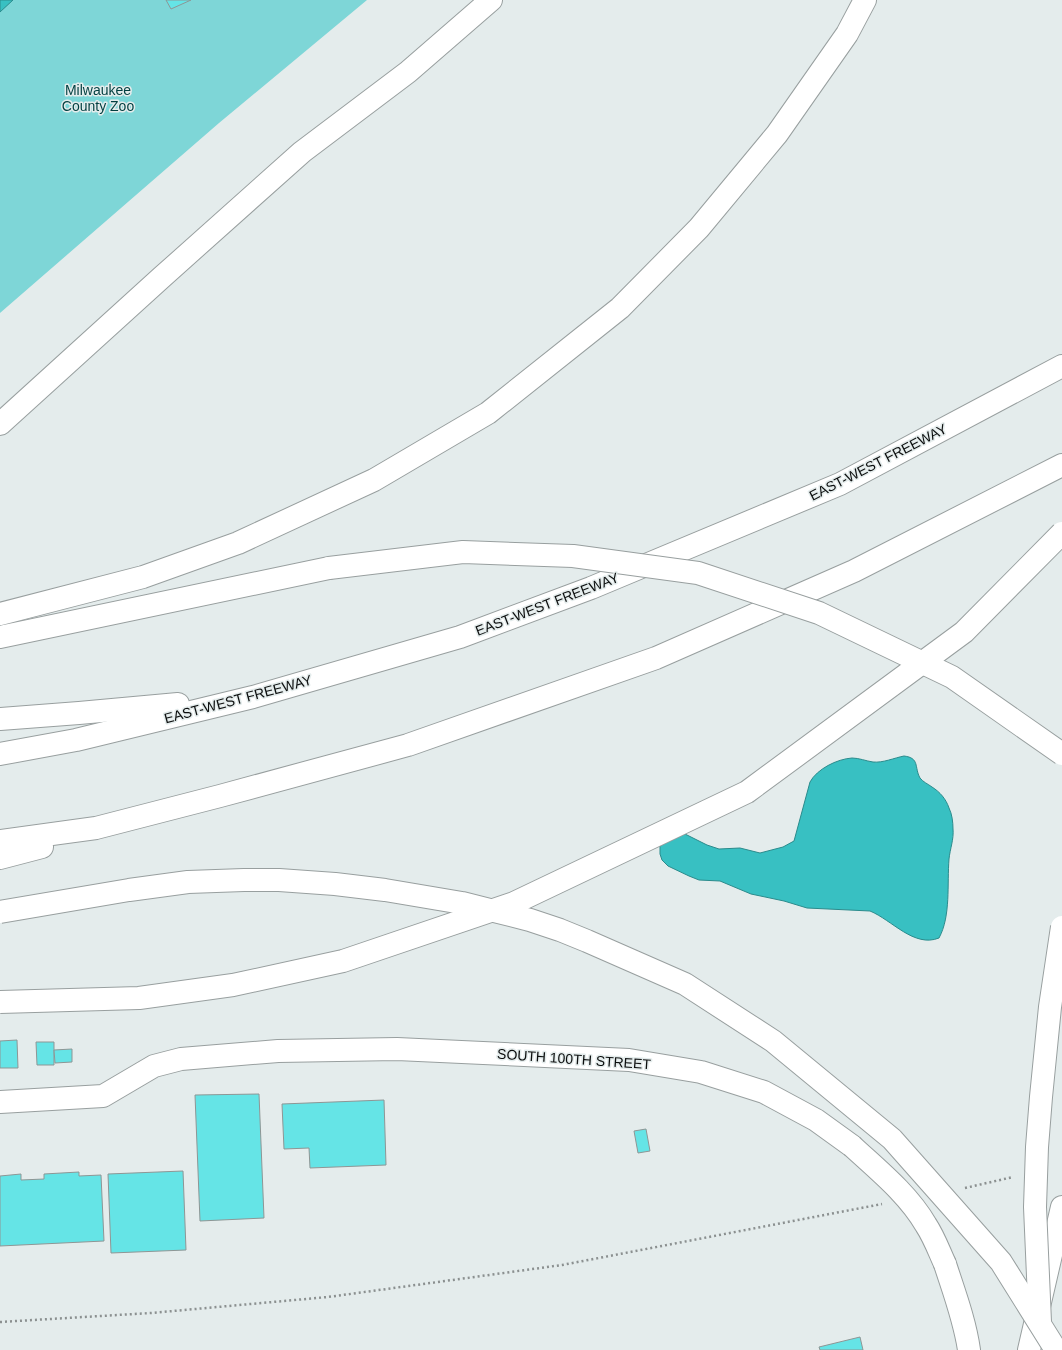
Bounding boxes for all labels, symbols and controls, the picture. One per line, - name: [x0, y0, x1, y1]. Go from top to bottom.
- park label: Milwaukee County Zoo: [62, 82, 134, 114]
- street label: EAST-WEST FREEWAY: [807, 420, 950, 504]
- street label: EAST-WEST FREEWAY: [473, 569, 622, 639]
- street label: EAST-WEST FREEWAY: [162, 671, 314, 726]
- street label: SOUTH 100TH STREET: [497, 1046, 652, 1072]

